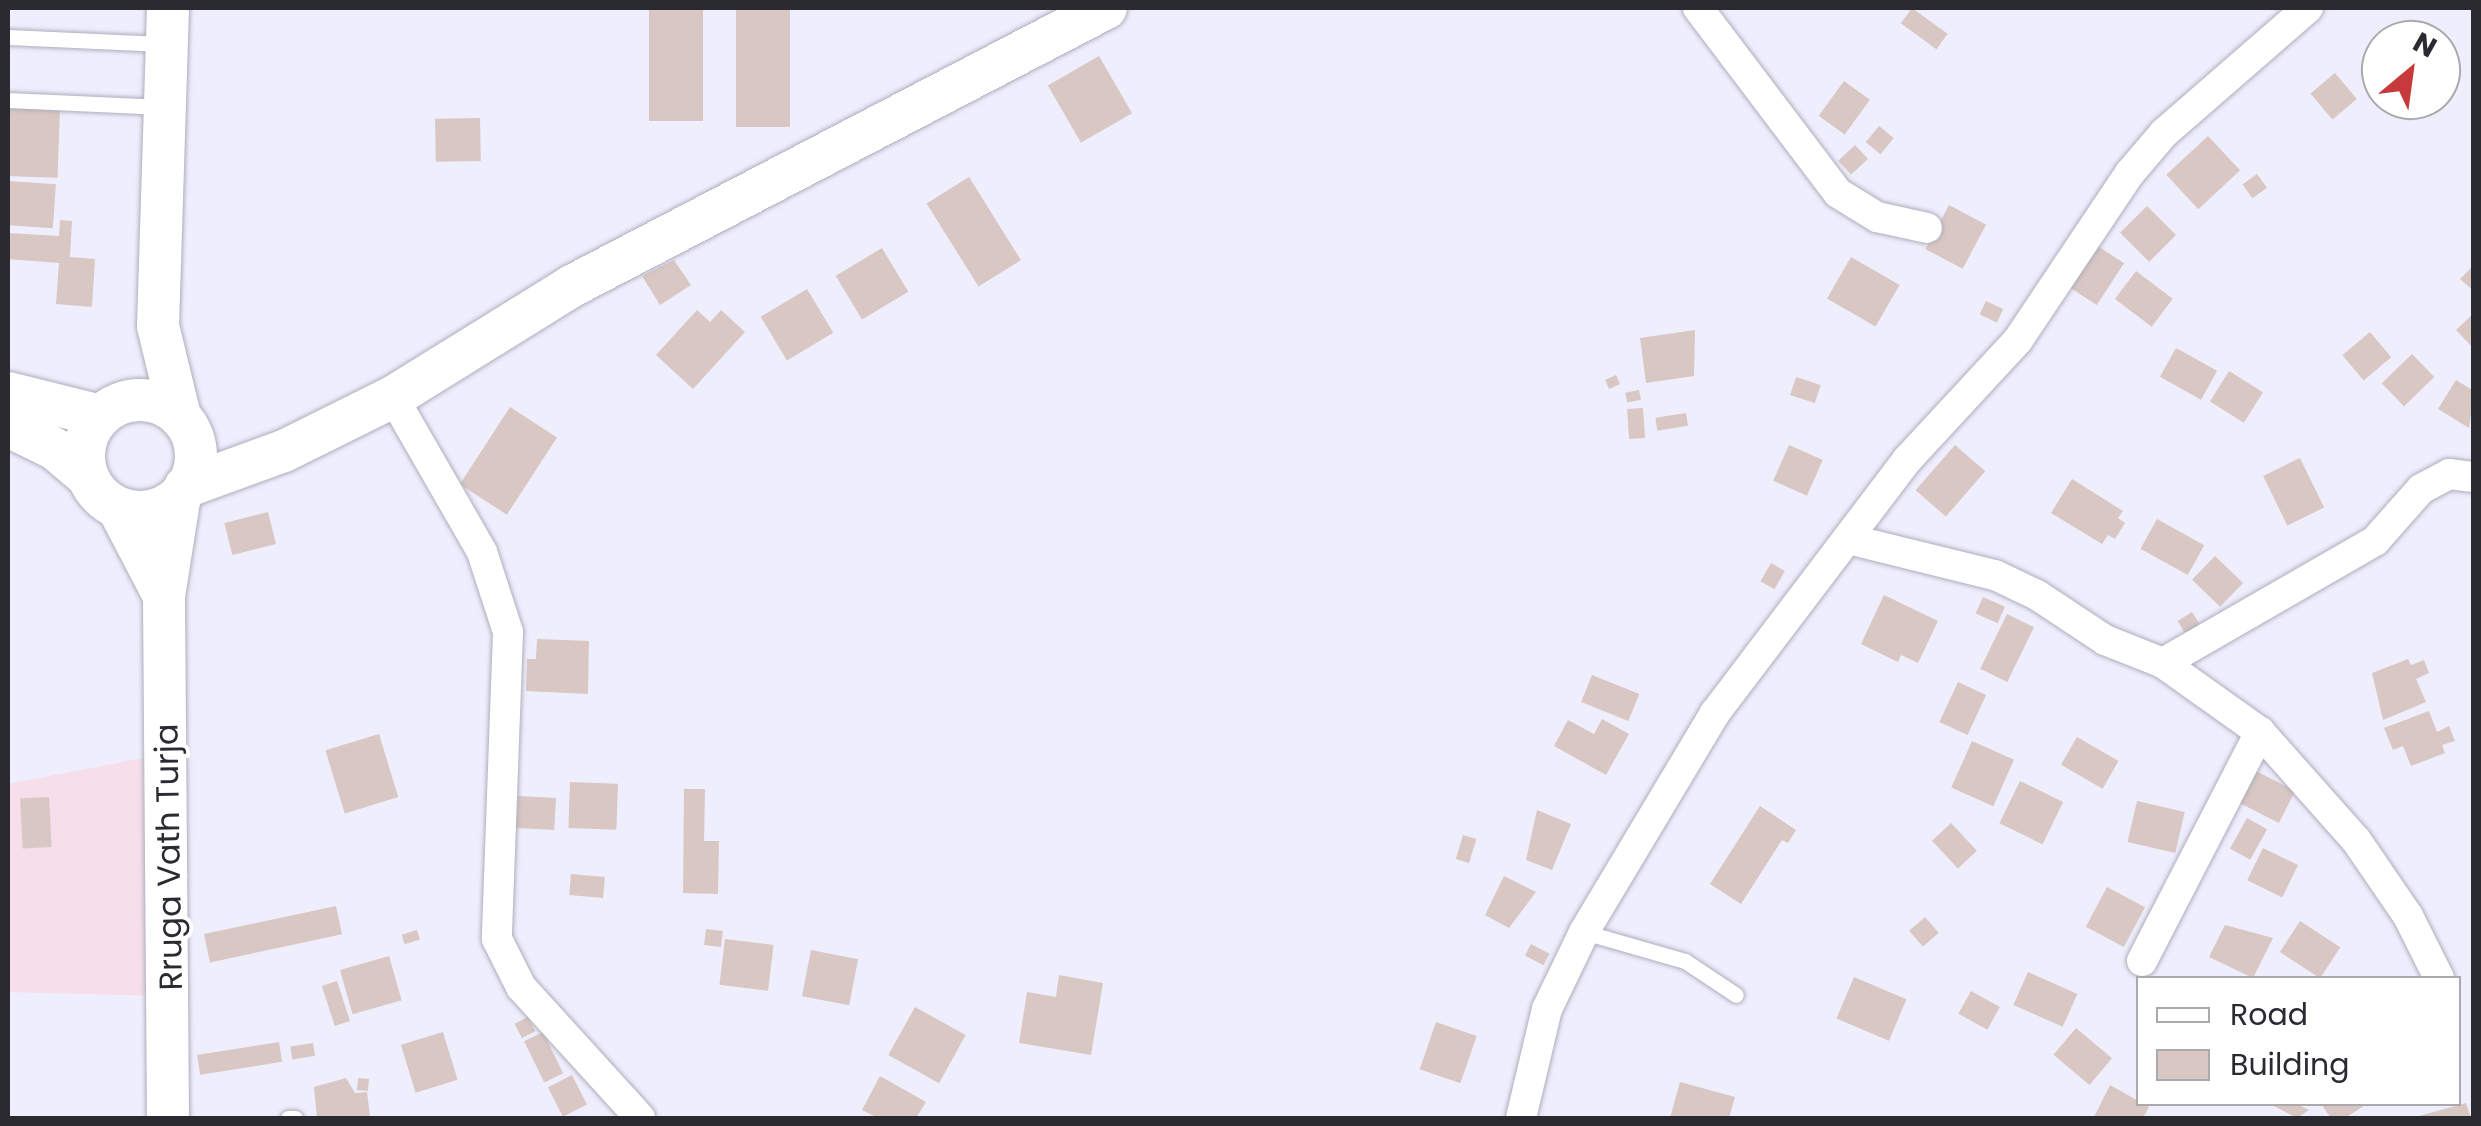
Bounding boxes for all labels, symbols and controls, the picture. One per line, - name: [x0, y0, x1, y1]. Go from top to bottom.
- north arrow: [2361, 20, 2461, 120]
- text: N: [2406, 23, 2443, 67]
- street label: Rruga Vath Turja: [147, 723, 191, 991]
- legend: [2136, 976, 2461, 1106]
- text: Road: [2230, 993, 2308, 1036]
- text: Building: [2230, 1043, 2350, 1086]

